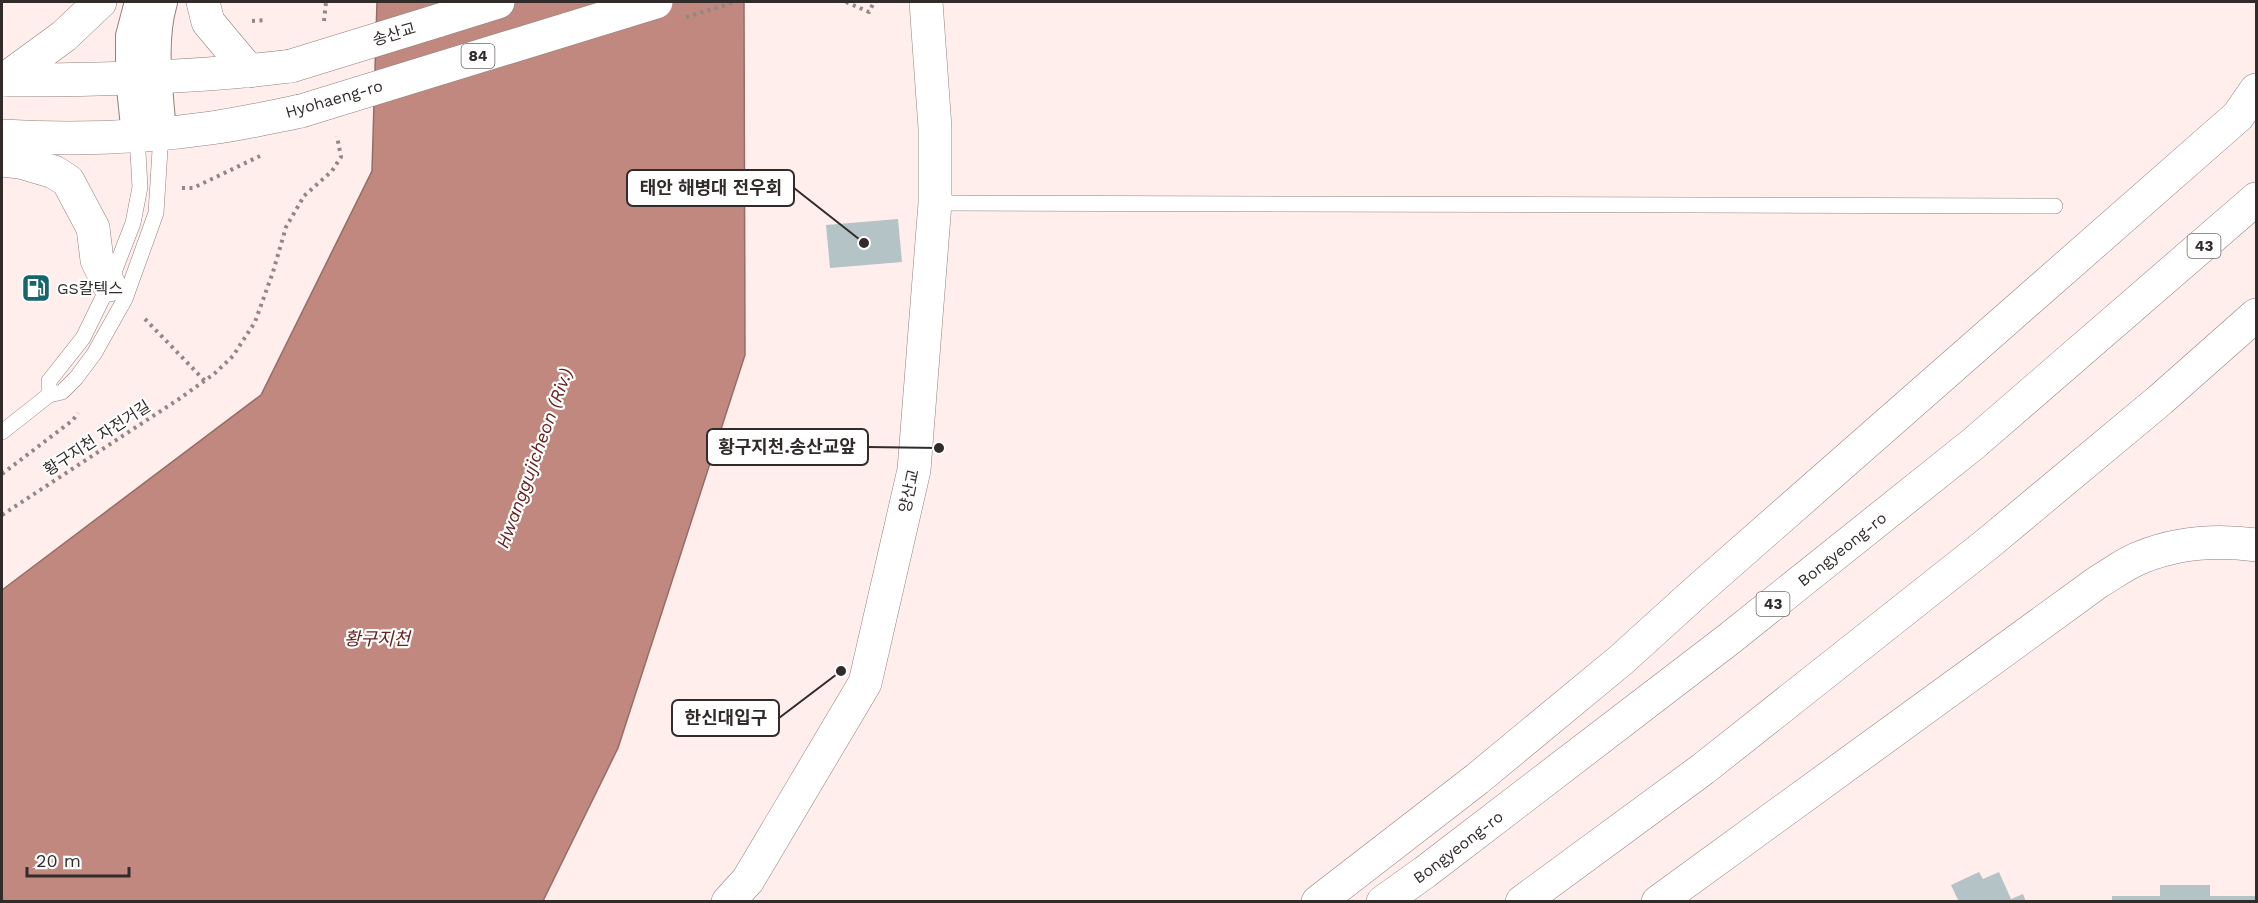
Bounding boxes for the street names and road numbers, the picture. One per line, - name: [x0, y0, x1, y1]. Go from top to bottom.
- street label: 송산교: [370, 18, 418, 50]
- road number: 84: [462, 44, 494, 68]
- street label: Hyohaeng-ro: [283, 76, 385, 122]
- road number: 43: [2188, 234, 2220, 258]
- street label: 황구지천 자전거길: [40, 396, 154, 480]
- street label: 양산교: [895, 467, 923, 515]
- street label: Bongyeong-ro: [1794, 508, 1890, 590]
- road number: 43: [1756, 592, 1790, 616]
- street label: Bongyeong-ro: [1409, 806, 1507, 887]

